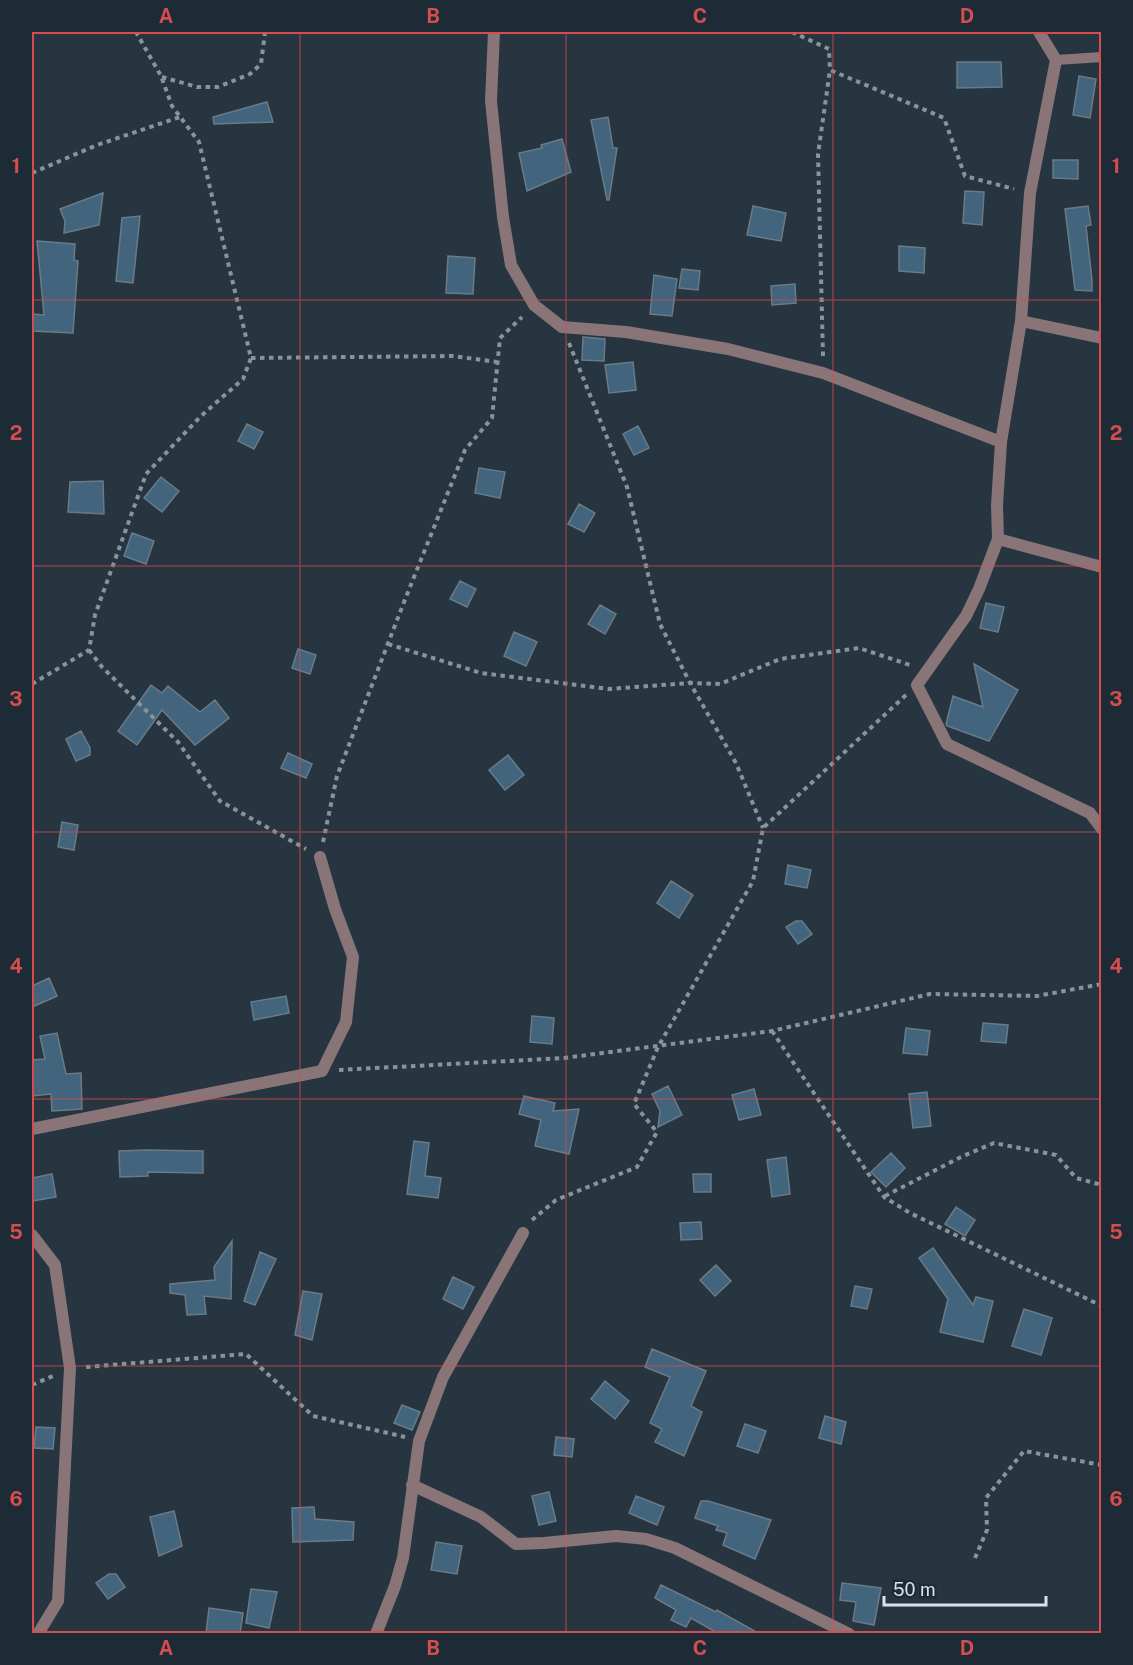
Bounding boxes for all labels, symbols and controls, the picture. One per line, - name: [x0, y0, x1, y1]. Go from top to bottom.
- text: A: [159, 4, 173, 28]
- text: B: [426, 4, 440, 28]
- text: C: [693, 4, 707, 28]
- text: D: [960, 4, 974, 28]
- text: 1: [12, 154, 20, 178]
- text: 1: [1112, 154, 1120, 178]
- text: 2: [10, 421, 22, 445]
- text: 2: [1110, 421, 1122, 445]
- text: 3: [9, 687, 23, 711]
- text: 3: [1109, 687, 1123, 711]
- text: 4: [9, 954, 23, 978]
- text: 4: [1109, 954, 1123, 978]
- text: 5: [9, 1220, 23, 1244]
- text: 5: [1109, 1220, 1123, 1244]
- text: 6: [9, 1487, 23, 1511]
- text: 6: [1109, 1487, 1123, 1511]
- scale bar: [884, 1569, 1046, 1607]
- text: 50 m: [893, 1579, 936, 1600]
- text: A: [159, 1636, 173, 1660]
- text: B: [426, 1636, 440, 1660]
- text: C: [693, 1636, 707, 1660]
- text: D: [960, 1636, 974, 1660]

